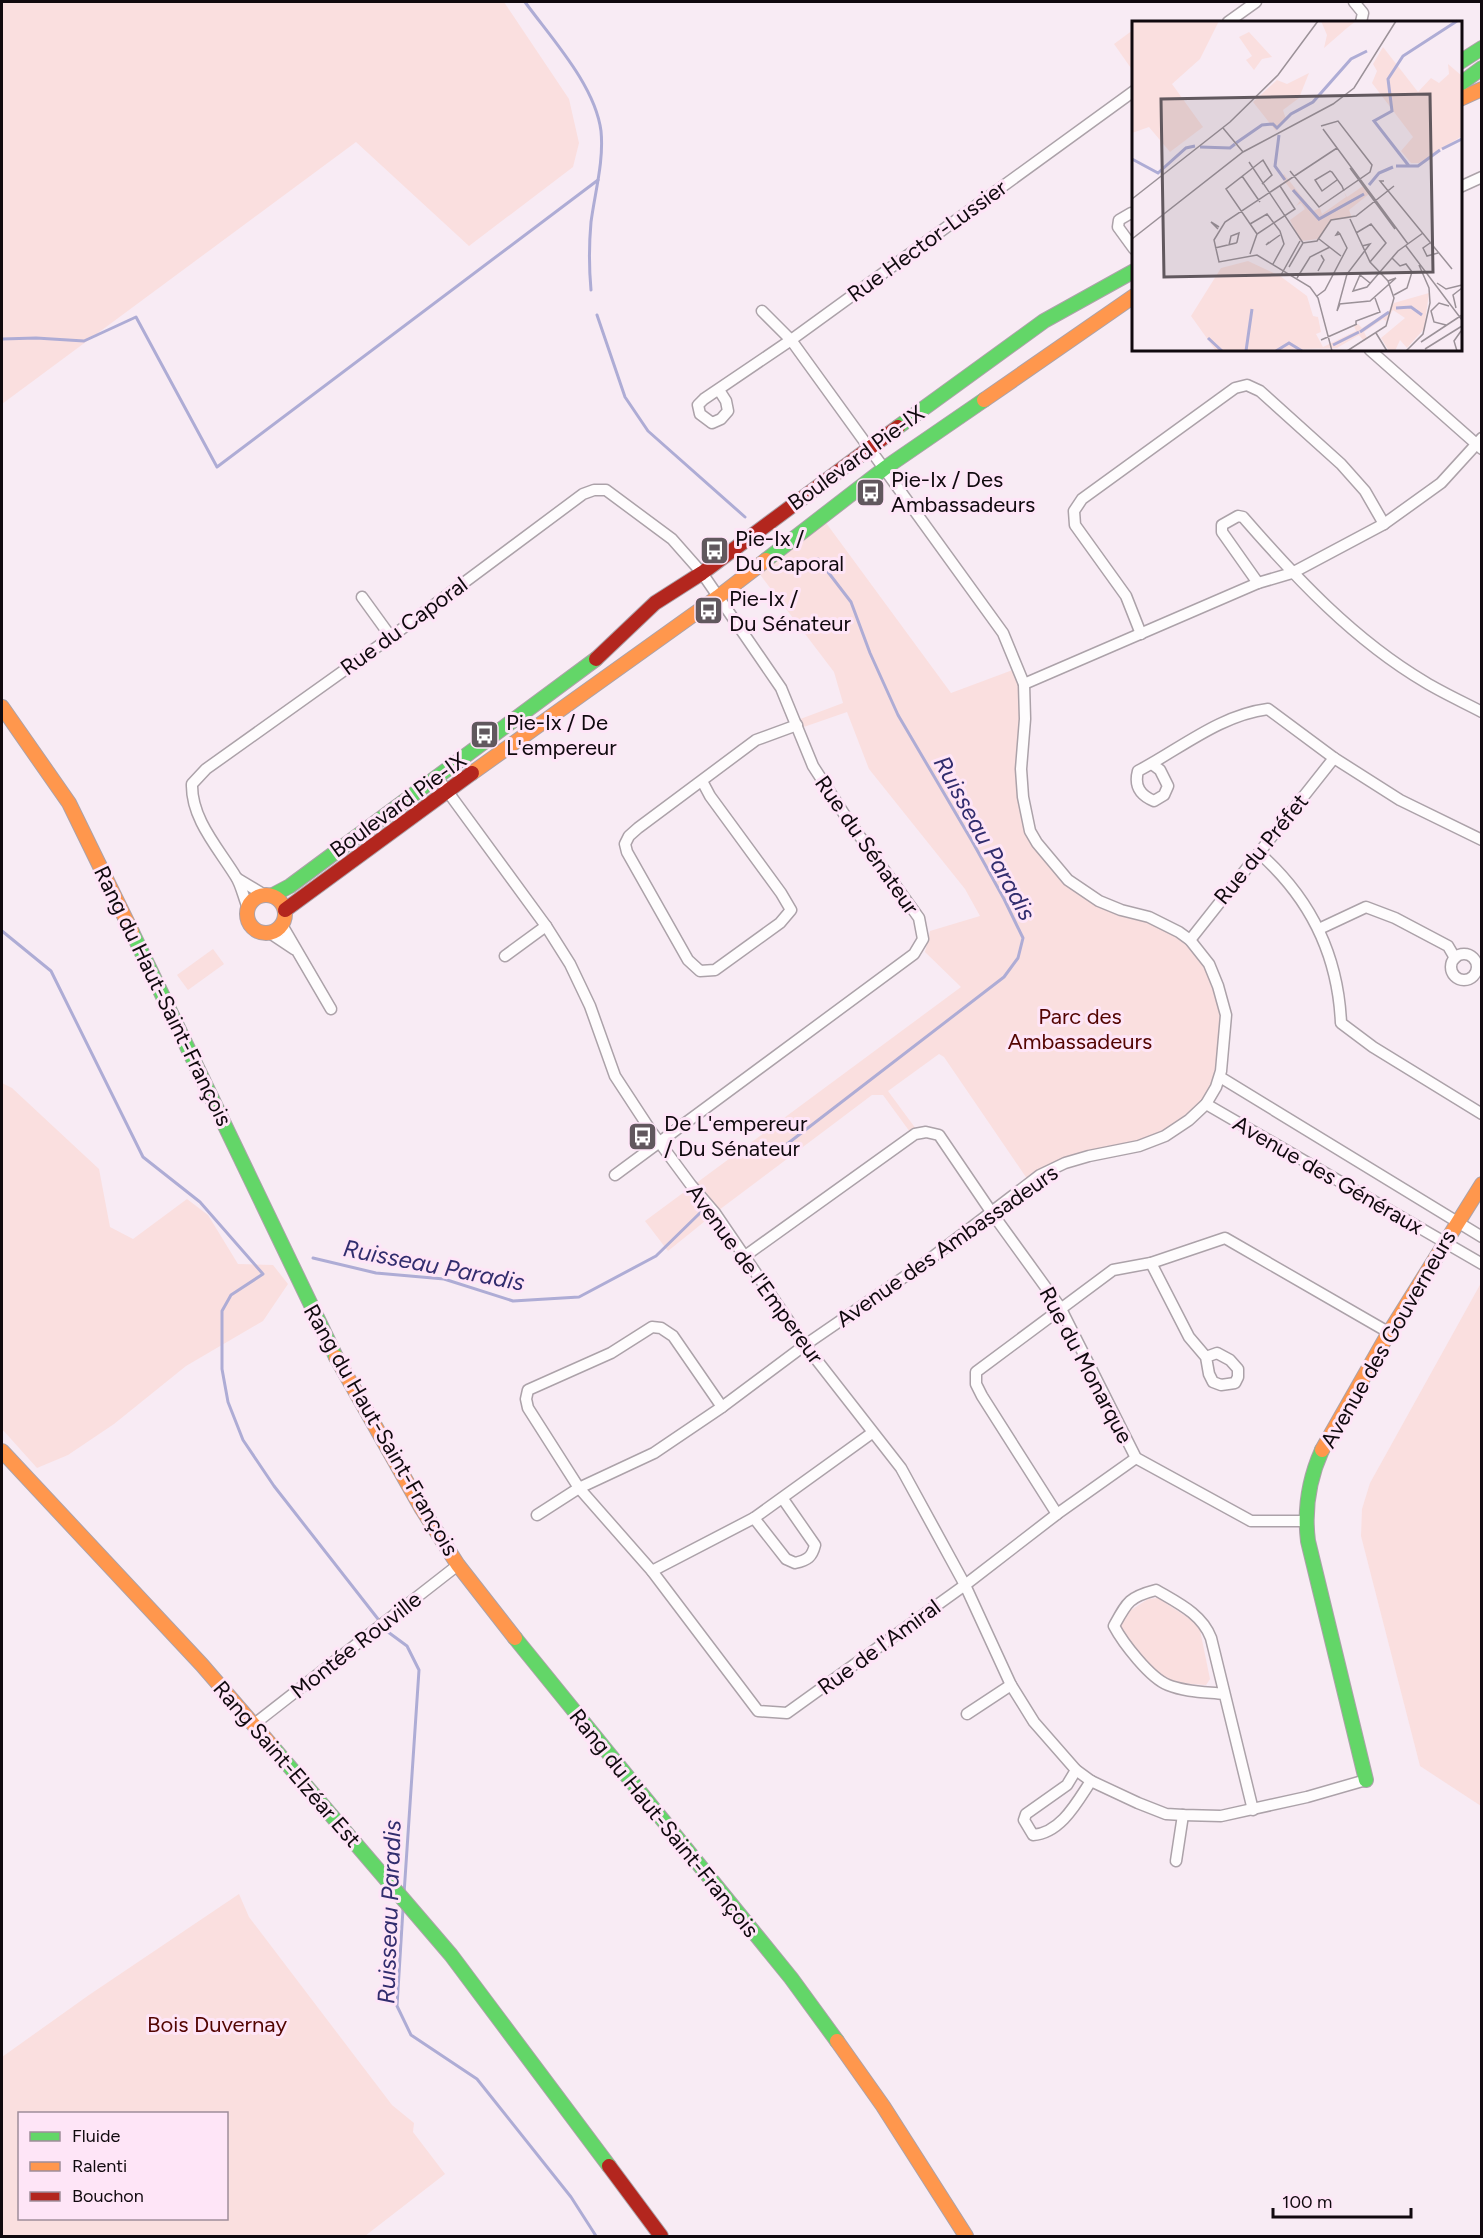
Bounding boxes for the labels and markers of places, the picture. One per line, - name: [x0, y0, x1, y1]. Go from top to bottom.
- place label: Pie-Ix / Des Ambassadeurs: [891, 466, 1035, 518]
- bus stop icon: Pie-Ix / Des Ambassadeurs: [854, 476, 886, 508]
- place label: Pie-Ix / Du Caporal: [735, 525, 844, 577]
- bus stop icon: Pie-Ix / Du Caporal: [698, 535, 730, 567]
- place label: Pie-Ix / Du Sénateur: [729, 585, 851, 637]
- bus stop icon: Pie-Ix / Du Sénateur: [692, 595, 724, 627]
- place label: Pie-Ix / De L'empereur: [506, 709, 617, 761]
- bus stop icon: Pie-Ix / De L'empereur: [469, 719, 501, 751]
- place label: De L'empereur / Du Sénateur: [664, 1110, 808, 1162]
- bus stop icon: De L'empereur / Du Sénateur: [627, 1120, 659, 1152]

